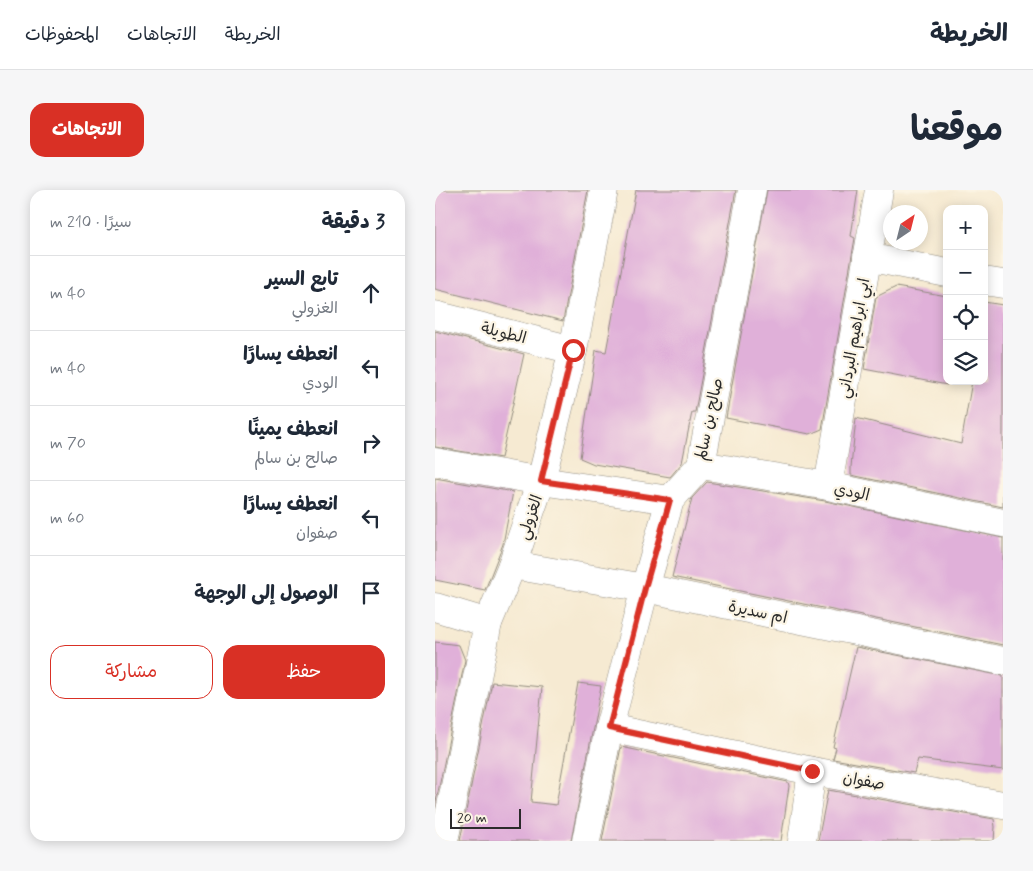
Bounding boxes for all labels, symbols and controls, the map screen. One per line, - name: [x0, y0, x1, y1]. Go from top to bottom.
- text: الخريطة: [930, 19, 1008, 50]
- text: المحفوظات: [25, 23, 99, 47]
- text: الاتجاهات: [127, 23, 197, 47]
- text: الخريطة: [225, 23, 281, 47]
- button: الاتجاهات: [30, 103, 144, 157]
- text: موقعنا: [910, 107, 1003, 153]
- north arrow: [883, 205, 928, 250]
- map controls: [943, 205, 988, 385]
- button: +: [943, 205, 988, 250]
- text: 3 دقيقة: [321, 208, 385, 236]
- text: سيرًا · 210 m: [50, 212, 132, 233]
- button: −: [943, 250, 988, 295]
- text: تابع السير: [265, 267, 338, 292]
- street label: ابي ابراهيم البرداني: [834, 276, 878, 401]
- icon: ahead: [357, 279, 385, 307]
- text: 40 m: [50, 283, 86, 304]
- button: locate: [943, 295, 988, 340]
- text: الغزولي: [292, 298, 338, 319]
- street label: الطويلة: [479, 318, 529, 349]
- route start: [562, 339, 585, 362]
- button: layers: [943, 340, 988, 385]
- text: انعطف يسارًا: [243, 342, 338, 367]
- icon: left: [357, 354, 385, 382]
- text: 40 m: [50, 358, 86, 379]
- text: الودي: [302, 373, 338, 394]
- street label: صالح بن سالم: [690, 376, 729, 463]
- text: انعطف يمينًا: [248, 417, 338, 442]
- icon: right: [357, 429, 385, 457]
- text: 70 m: [50, 433, 86, 454]
- text: صالح بن سالم: [254, 448, 338, 469]
- street label: الودي: [832, 478, 871, 506]
- text: انعطف يسارًا: [243, 492, 338, 517]
- street label: الغزولي: [513, 492, 551, 544]
- icon: left: [357, 504, 385, 532]
- text: 60 m: [50, 508, 84, 529]
- text: صفوان: [296, 523, 338, 544]
- icon: arrive: [357, 579, 385, 607]
- text: الوصول إلى الوجهة: [194, 581, 338, 606]
- street label: ام سديرة: [726, 596, 789, 630]
- button: مشاركة: [50, 645, 213, 699]
- button: حفظ: [223, 645, 385, 699]
- route end: [801, 760, 824, 783]
- street label: صفوان: [841, 767, 886, 795]
- scale bar: [450, 806, 521, 829]
- text: 20 m: [457, 809, 487, 827]

